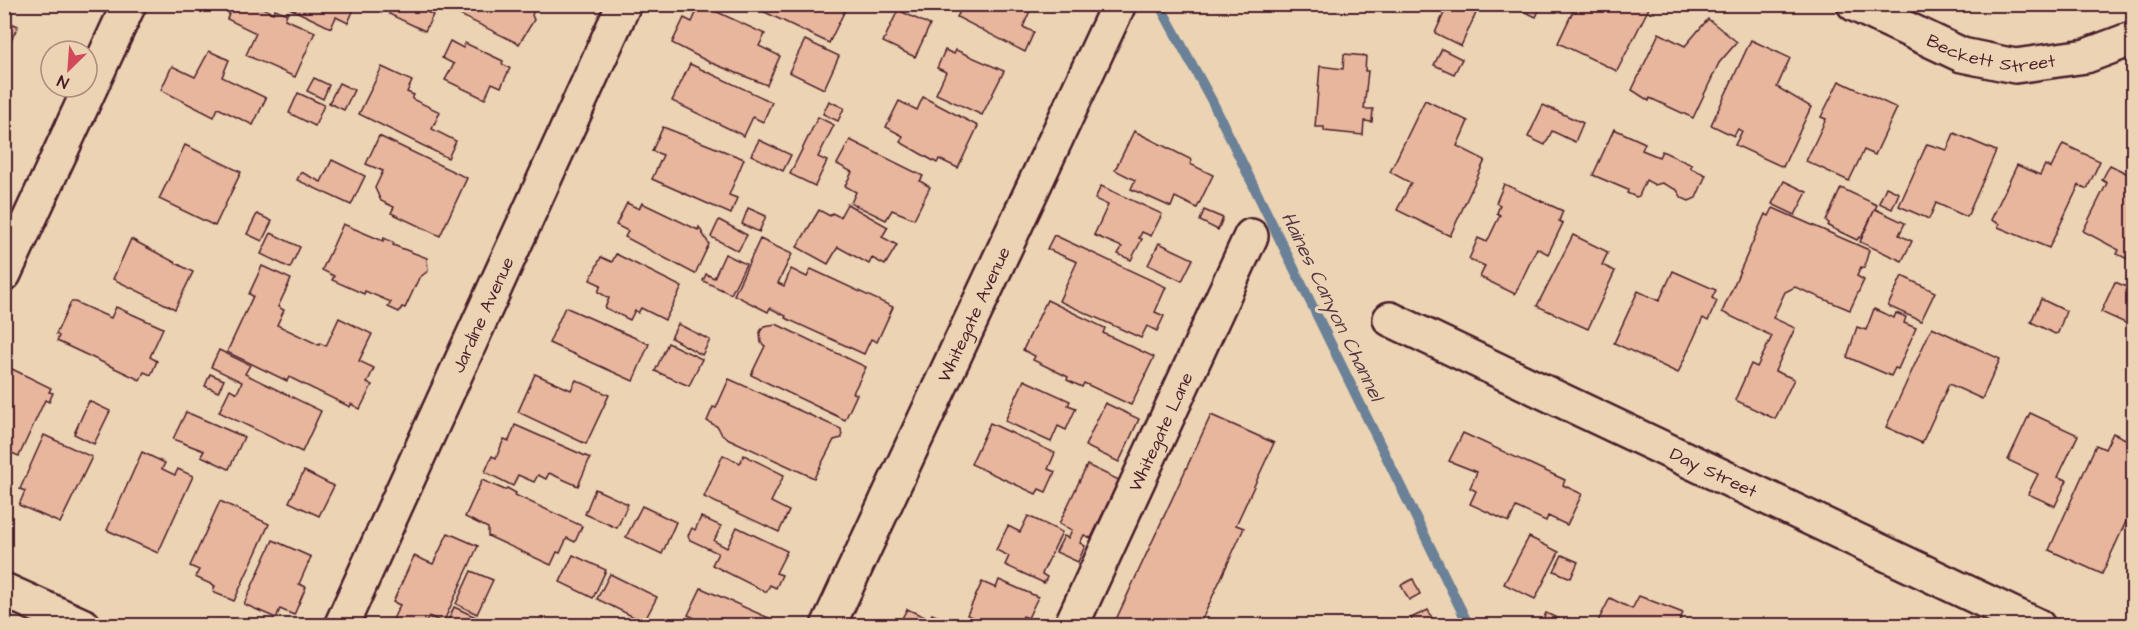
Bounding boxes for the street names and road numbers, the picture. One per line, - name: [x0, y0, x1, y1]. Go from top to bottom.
- street label: Beckett Street: [1923, 28, 2058, 79]
- street label: Whitegate Avenue: [932, 243, 1017, 386]
- street label: Jardine Avenue: [446, 253, 520, 377]
- street label: Whitegate Lane: [1123, 368, 1200, 496]
- street label: Day Street: [1666, 441, 1762, 504]

